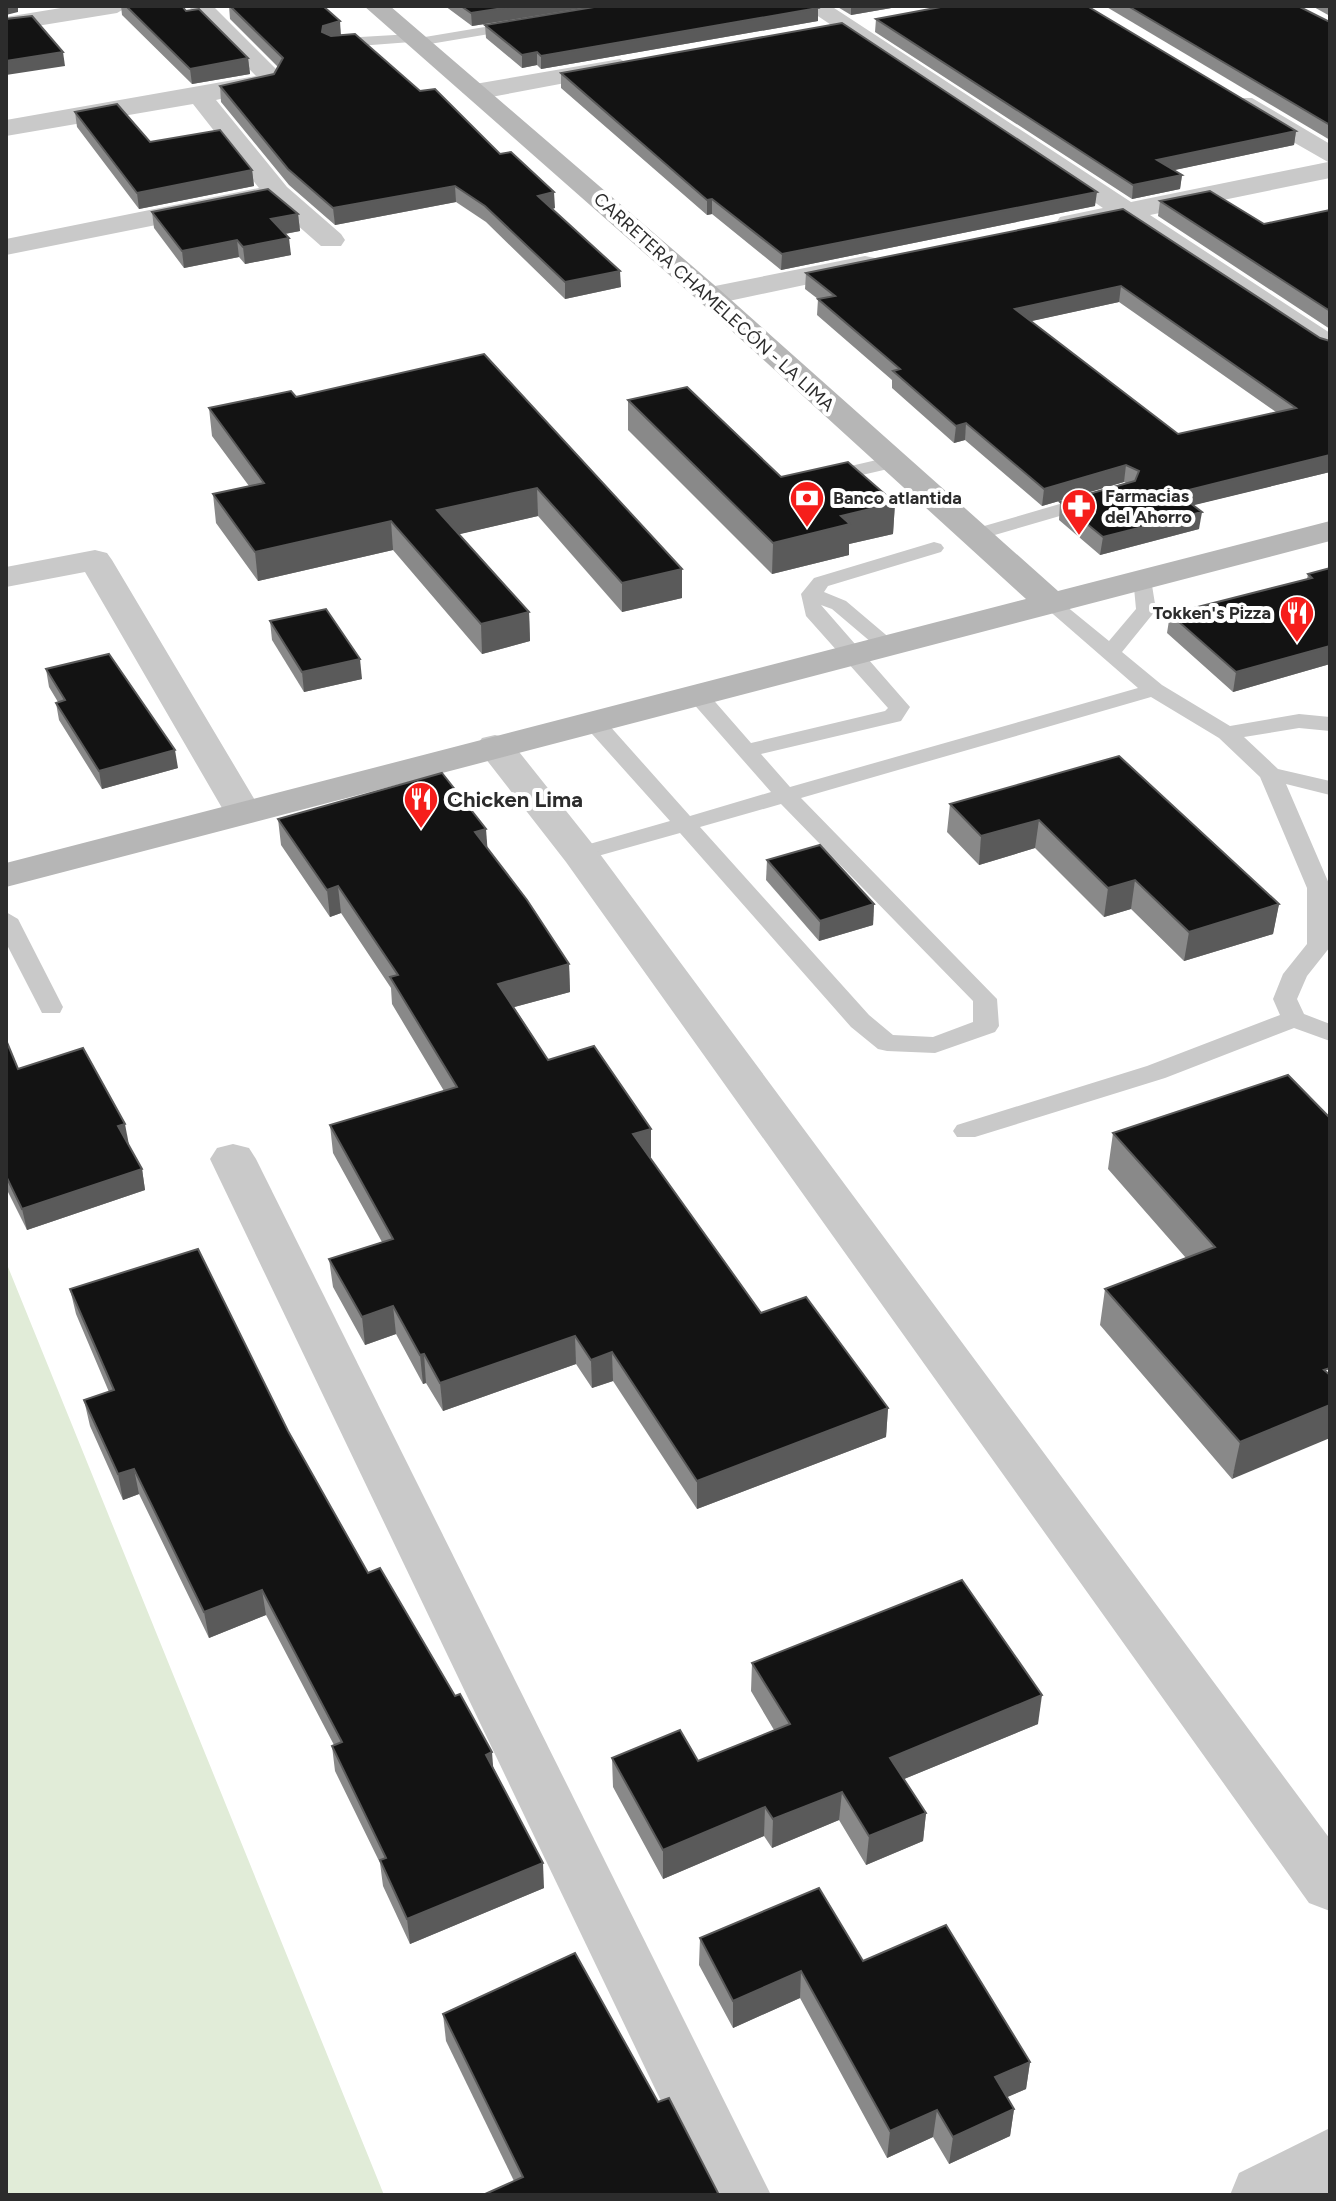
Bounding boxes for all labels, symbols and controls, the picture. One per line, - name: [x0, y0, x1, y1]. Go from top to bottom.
- street label: CARRETERA CHAMELECÓN - LA LIMA: [589, 188, 839, 416]
- bank icon: Banco atlantida: [788, 479, 826, 529]
- place label: Farmacias del Ahorro: [1105, 485, 1192, 528]
- place label: Banco atlantida: [833, 487, 962, 509]
- pharmacy icon: Farmacias del Ahorro: [1060, 487, 1098, 537]
- restaurant icon: Tokken's Pizza: [1278, 594, 1316, 644]
- place label: Tokken's Pizza: [1153, 602, 1271, 624]
- restaurant icon: Chicken Lima: [402, 780, 440, 830]
- place label: Chicken Lima: [447, 786, 583, 813]

